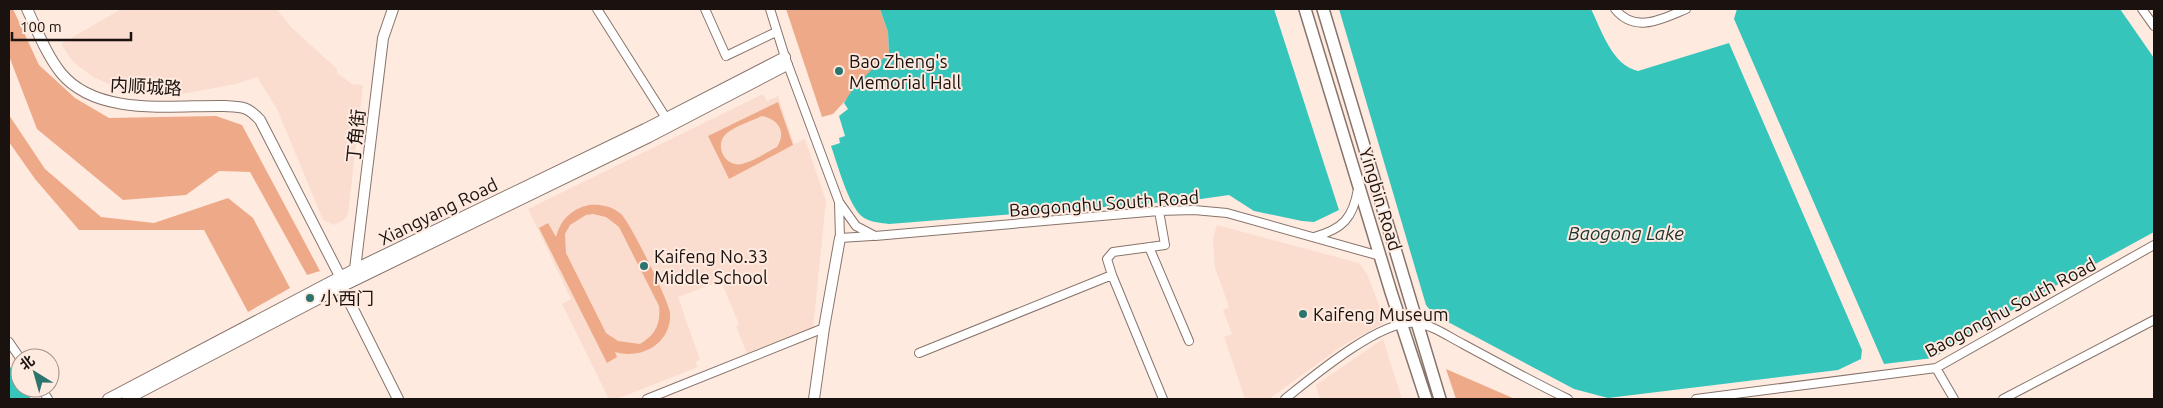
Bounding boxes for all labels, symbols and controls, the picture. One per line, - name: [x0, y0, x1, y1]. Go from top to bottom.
- scale bar: [12, 10, 131, 42]
- text: 100 m: [20, 18, 62, 35]
- place label: Bao Zheng's Memorial Hall: [849, 51, 961, 92]
- marker: Bao Zheng's Memorial Hall: [833, 65, 845, 77]
- street label: 内顺城路: [110, 74, 182, 98]
- street label: 丁角街: [342, 108, 368, 164]
- street label: Yingbin Road: [1356, 145, 1406, 253]
- street label: Xiangyang Road: [375, 174, 501, 248]
- street label: Baogonghu South Road: [1008, 186, 1200, 220]
- water label: Baogong Lake: [1568, 222, 1684, 244]
- place label: Kaifeng No.33 Middle School: [654, 246, 768, 287]
- street label: Baogonghu South Road: [1921, 253, 2099, 361]
- marker: Kaifeng No.33 Middle School: [638, 260, 650, 272]
- place label: 小西门: [320, 288, 374, 308]
- marker: 小西门: [304, 292, 316, 304]
- place label: Kaifeng Museum: [1313, 304, 1449, 324]
- marker: Kaifeng Museum: [1297, 308, 1309, 320]
- north arrow: [10, 348, 60, 398]
- text: 北: [17, 352, 38, 373]

